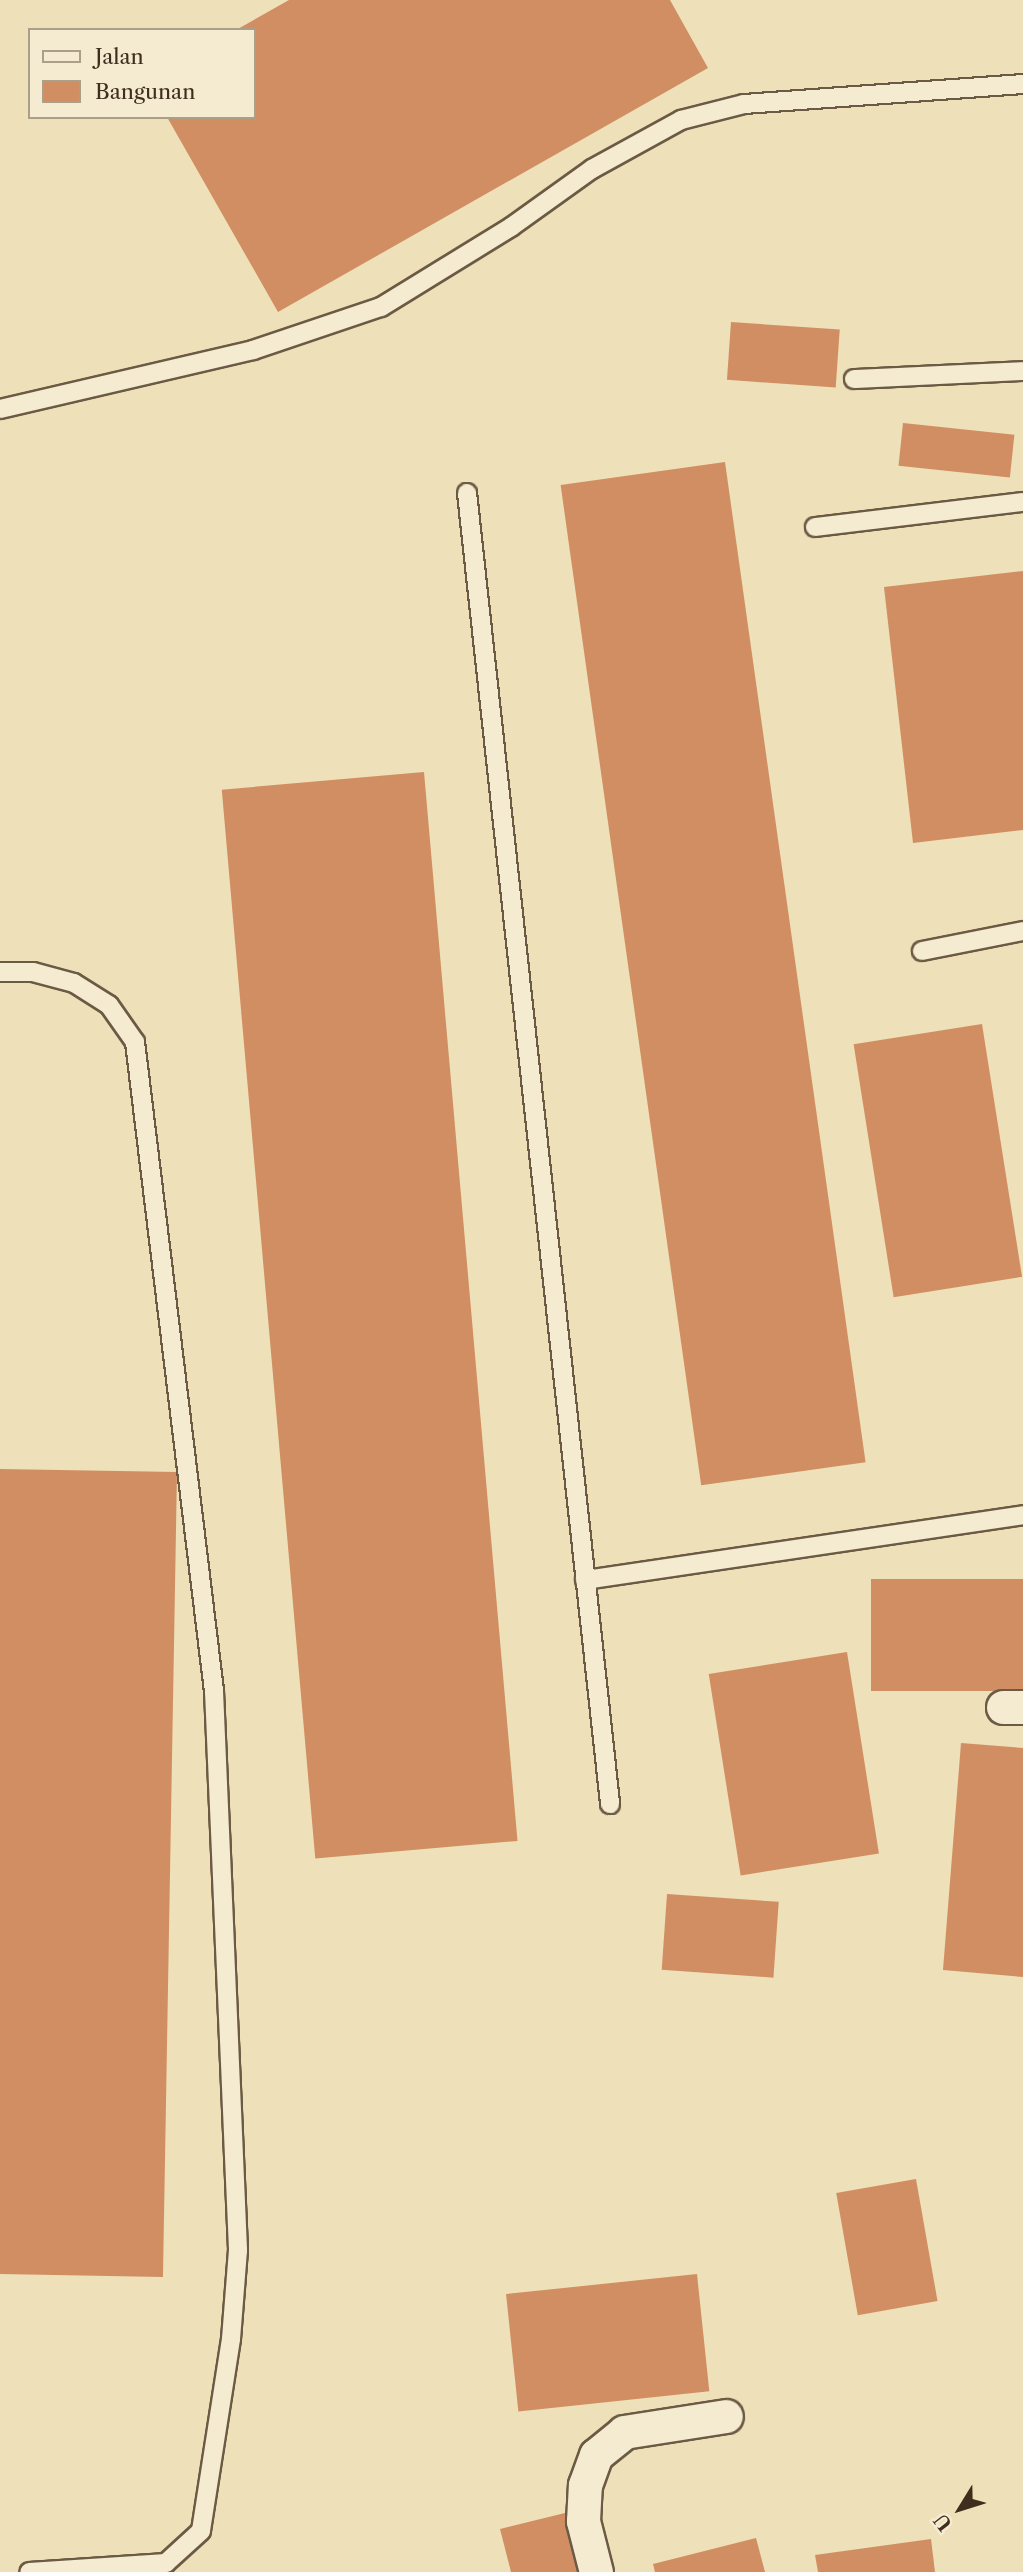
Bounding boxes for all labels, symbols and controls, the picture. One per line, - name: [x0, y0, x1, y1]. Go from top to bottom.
- legend: [28, 28, 256, 119]
- text: Jalan: [95, 44, 144, 69]
- text: Bangunan: [95, 79, 195, 104]
- north arrow: [925, 2474, 995, 2544]
- text: U: [929, 2509, 957, 2535]

